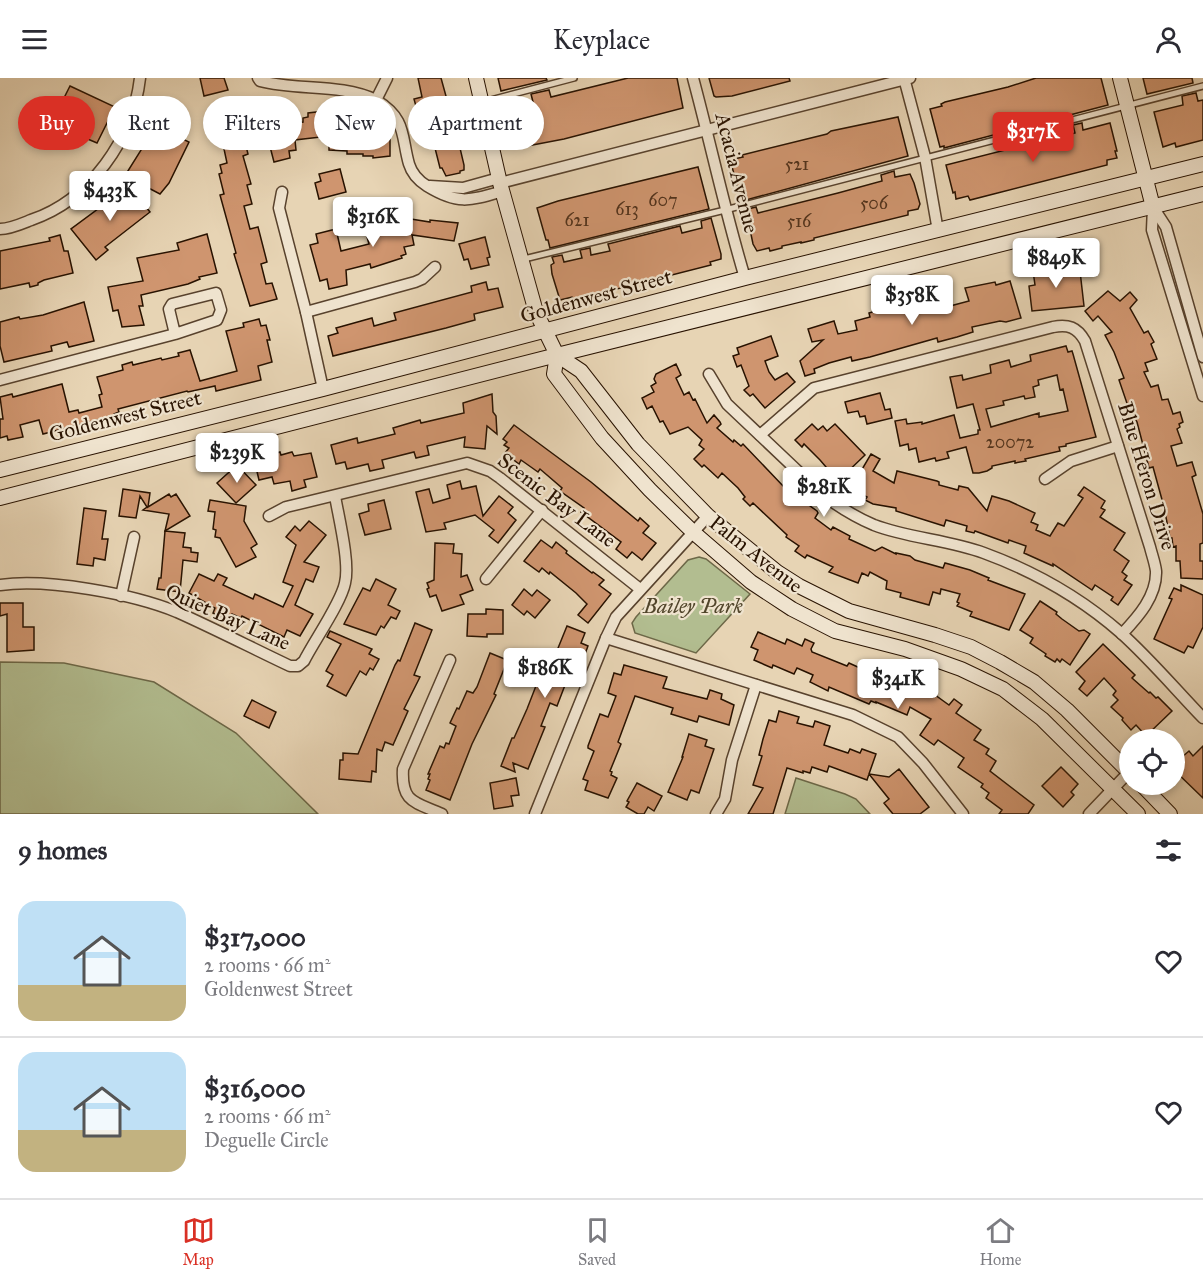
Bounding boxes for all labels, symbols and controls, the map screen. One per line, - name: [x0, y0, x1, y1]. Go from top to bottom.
- icon: menu: [18, 23, 51, 56]
- text: Keyplace: [553, 23, 650, 56]
- icon: person: [1152, 23, 1185, 56]
- chip: Buy: [18, 96, 95, 150]
- chip: Rent: [107, 96, 191, 150]
- chip: Filters: [203, 96, 302, 150]
- chip: New: [314, 96, 396, 150]
- chip: Apartment: [408, 96, 544, 150]
- street label: Acacia Avenue: [709, 109, 765, 236]
- pin: $317K: [991, 112, 1075, 163]
- text: $317K: [1007, 119, 1059, 143]
- house number: 521: [785, 153, 809, 175]
- pin: $433K: [68, 171, 152, 222]
- text: $433K: [83, 178, 137, 202]
- house number: 607: [648, 189, 678, 211]
- house number: 506: [860, 192, 889, 214]
- pin: $316K: [331, 197, 415, 248]
- house number: 613: [615, 198, 639, 220]
- text: $316K: [347, 204, 399, 228]
- house number: 621: [564, 209, 590, 231]
- house number: 516: [787, 210, 812, 232]
- pin: $849K: [1014, 238, 1098, 289]
- text: $849K: [1027, 245, 1085, 269]
- street label: Goldenwest Street: [517, 263, 675, 329]
- pin: $358K: [870, 275, 954, 326]
- text: $358K: [885, 282, 939, 306]
- street label: Goldenwest Street: [46, 384, 204, 448]
- street label: Blue Heron Drive: [1112, 399, 1182, 553]
- house number: 20072: [986, 431, 1034, 453]
- pin: $239K: [195, 433, 279, 484]
- text: $239K: [210, 440, 264, 464]
- street label: Scenic Bay Lane: [493, 447, 622, 553]
- pin: $281K: [782, 467, 866, 518]
- text: $281K: [797, 474, 851, 498]
- street label: Palm Avenue: [704, 509, 808, 599]
- street label: Quiet Bay Lane: [162, 578, 295, 656]
- park label: Bailey Park: [642, 593, 743, 619]
- pin: $186K: [503, 648, 587, 699]
- text: $186K: [518, 655, 572, 679]
- pin: $341K: [856, 659, 940, 710]
- text: $341K: [871, 666, 925, 690]
- map controls: [1119, 729, 1185, 795]
- button: locate: [1119, 729, 1185, 795]
- text: 9 homes: [18, 834, 107, 866]
- icon: filters: [1152, 834, 1185, 867]
- text: $317,000: [204, 921, 306, 953]
- icon: home: [66, 925, 138, 997]
- icon: heart: [1152, 945, 1185, 978]
- text: 2 rooms · 66 m²: [204, 953, 330, 977]
- text: Goldenwest Street: [204, 977, 353, 1001]
- text: $316,000: [204, 1072, 306, 1104]
- icon: home: [66, 1076, 138, 1148]
- icon: heart: [1152, 1096, 1185, 1129]
- text: 2 rooms · 66 m²: [204, 1104, 330, 1128]
- text: Deguelle Circle: [204, 1128, 329, 1152]
- tab: Map: [182, 1214, 215, 1269]
- tab: Saved: [578, 1214, 616, 1269]
- tab: Home: [979, 1214, 1021, 1269]

